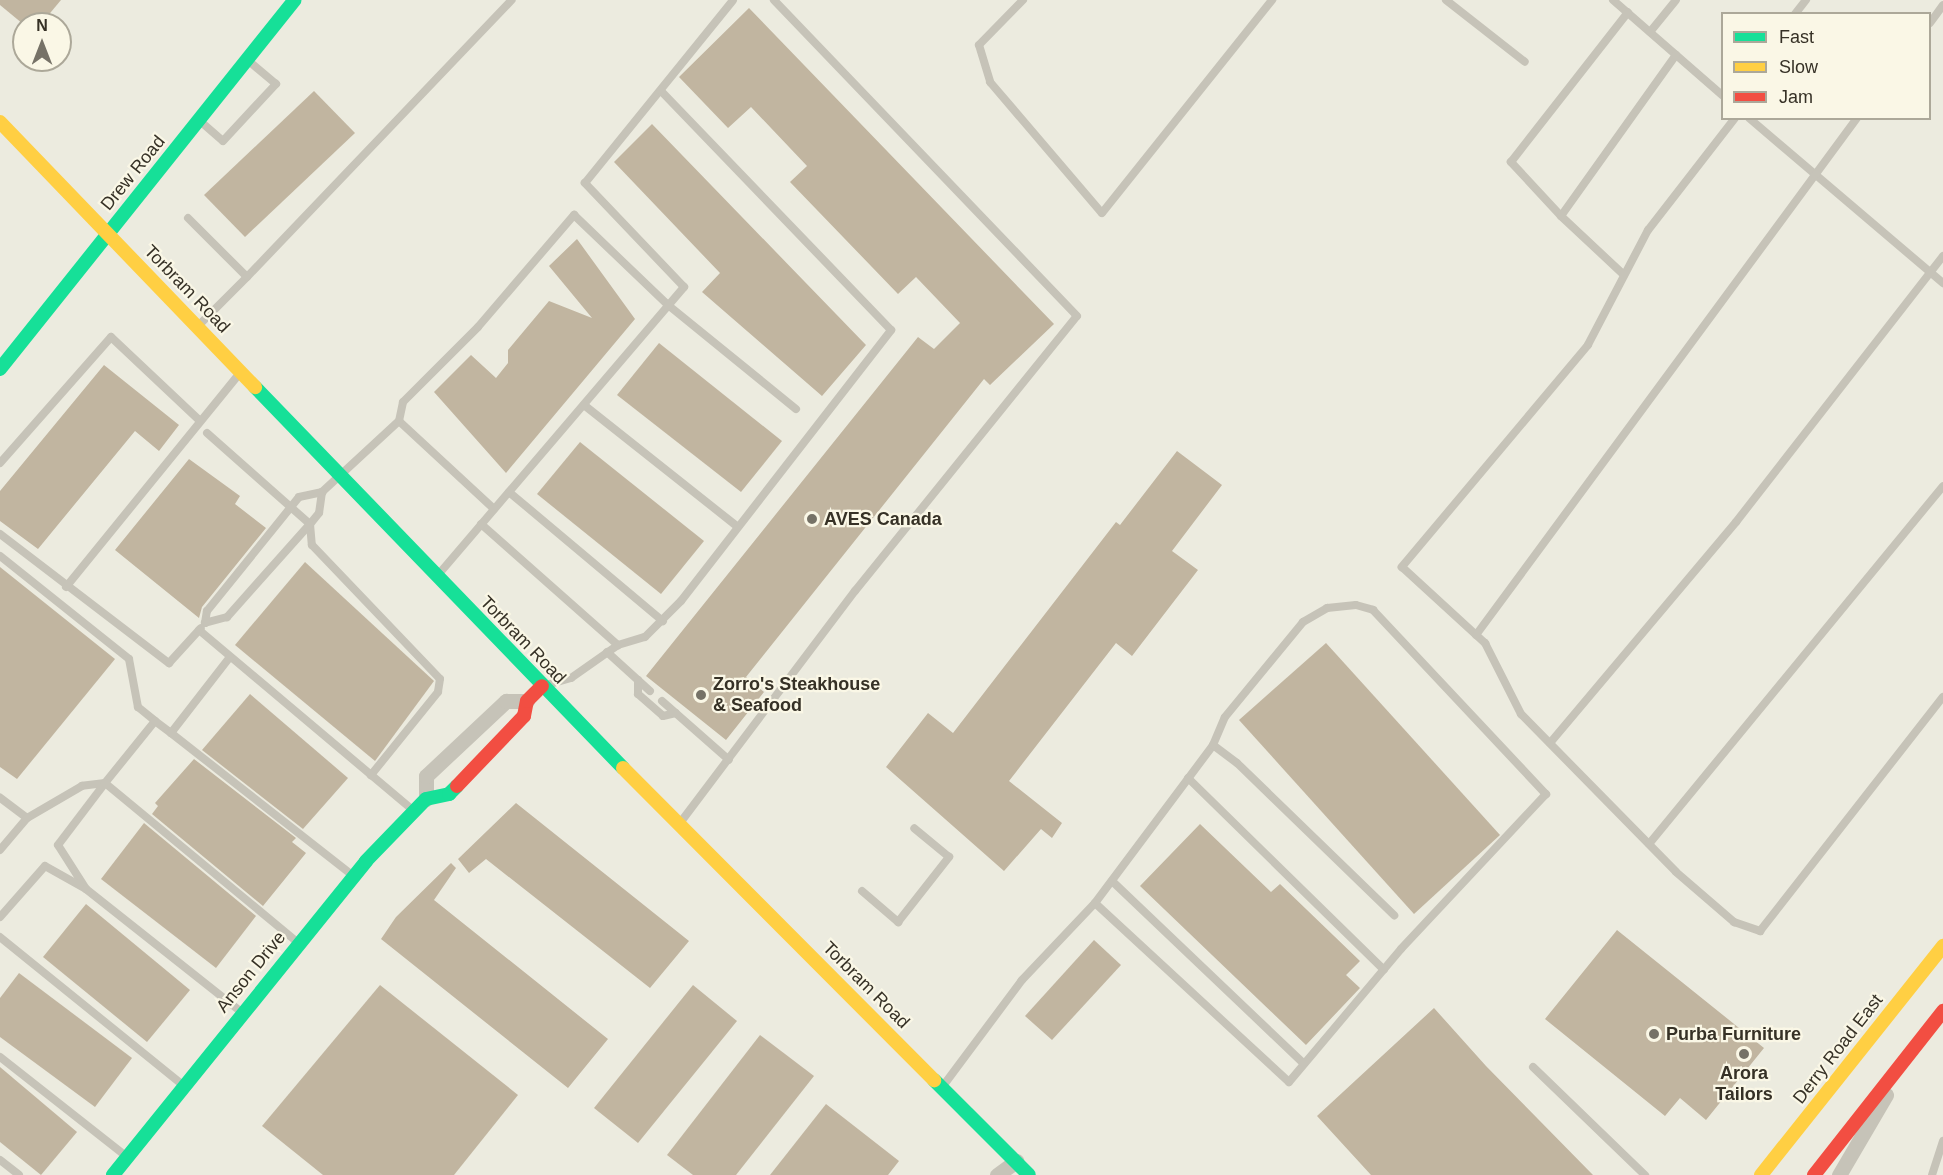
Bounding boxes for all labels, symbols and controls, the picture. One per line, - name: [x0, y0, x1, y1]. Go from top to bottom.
- north arrow: [12, 12, 72, 72]
- legend: [1721, 12, 1931, 120]
- text: N: [36, 17, 48, 34]
- text: Fast: [1779, 27, 1814, 47]
- text: Slow: [1779, 57, 1818, 77]
- text: Jam: [1779, 87, 1813, 107]
- street label: Drew Road: [96, 131, 170, 215]
- street label: Torbram Road: [140, 240, 234, 338]
- place label: AVES Canada: [824, 508, 942, 530]
- marker: AVES Canada: [805, 512, 819, 526]
- street label: Torbram Road: [476, 591, 570, 689]
- place label: Zorro's Steakhouse & Seafood: [713, 674, 880, 716]
- marker: Zorro's Steakhouse & Seafood: [694, 688, 708, 702]
- street label: Anson Drive: [212, 927, 290, 1017]
- street label: Torbram Road: [818, 937, 914, 1033]
- street label: Derry Road East: [1789, 990, 1887, 1108]
- place label: Purba Furniture: [1666, 1023, 1801, 1045]
- marker: Purba Furniture: [1647, 1027, 1661, 1041]
- marker: Arora Tailors: [1737, 1047, 1751, 1061]
- place label: Arora Tailors: [1715, 1063, 1773, 1106]

